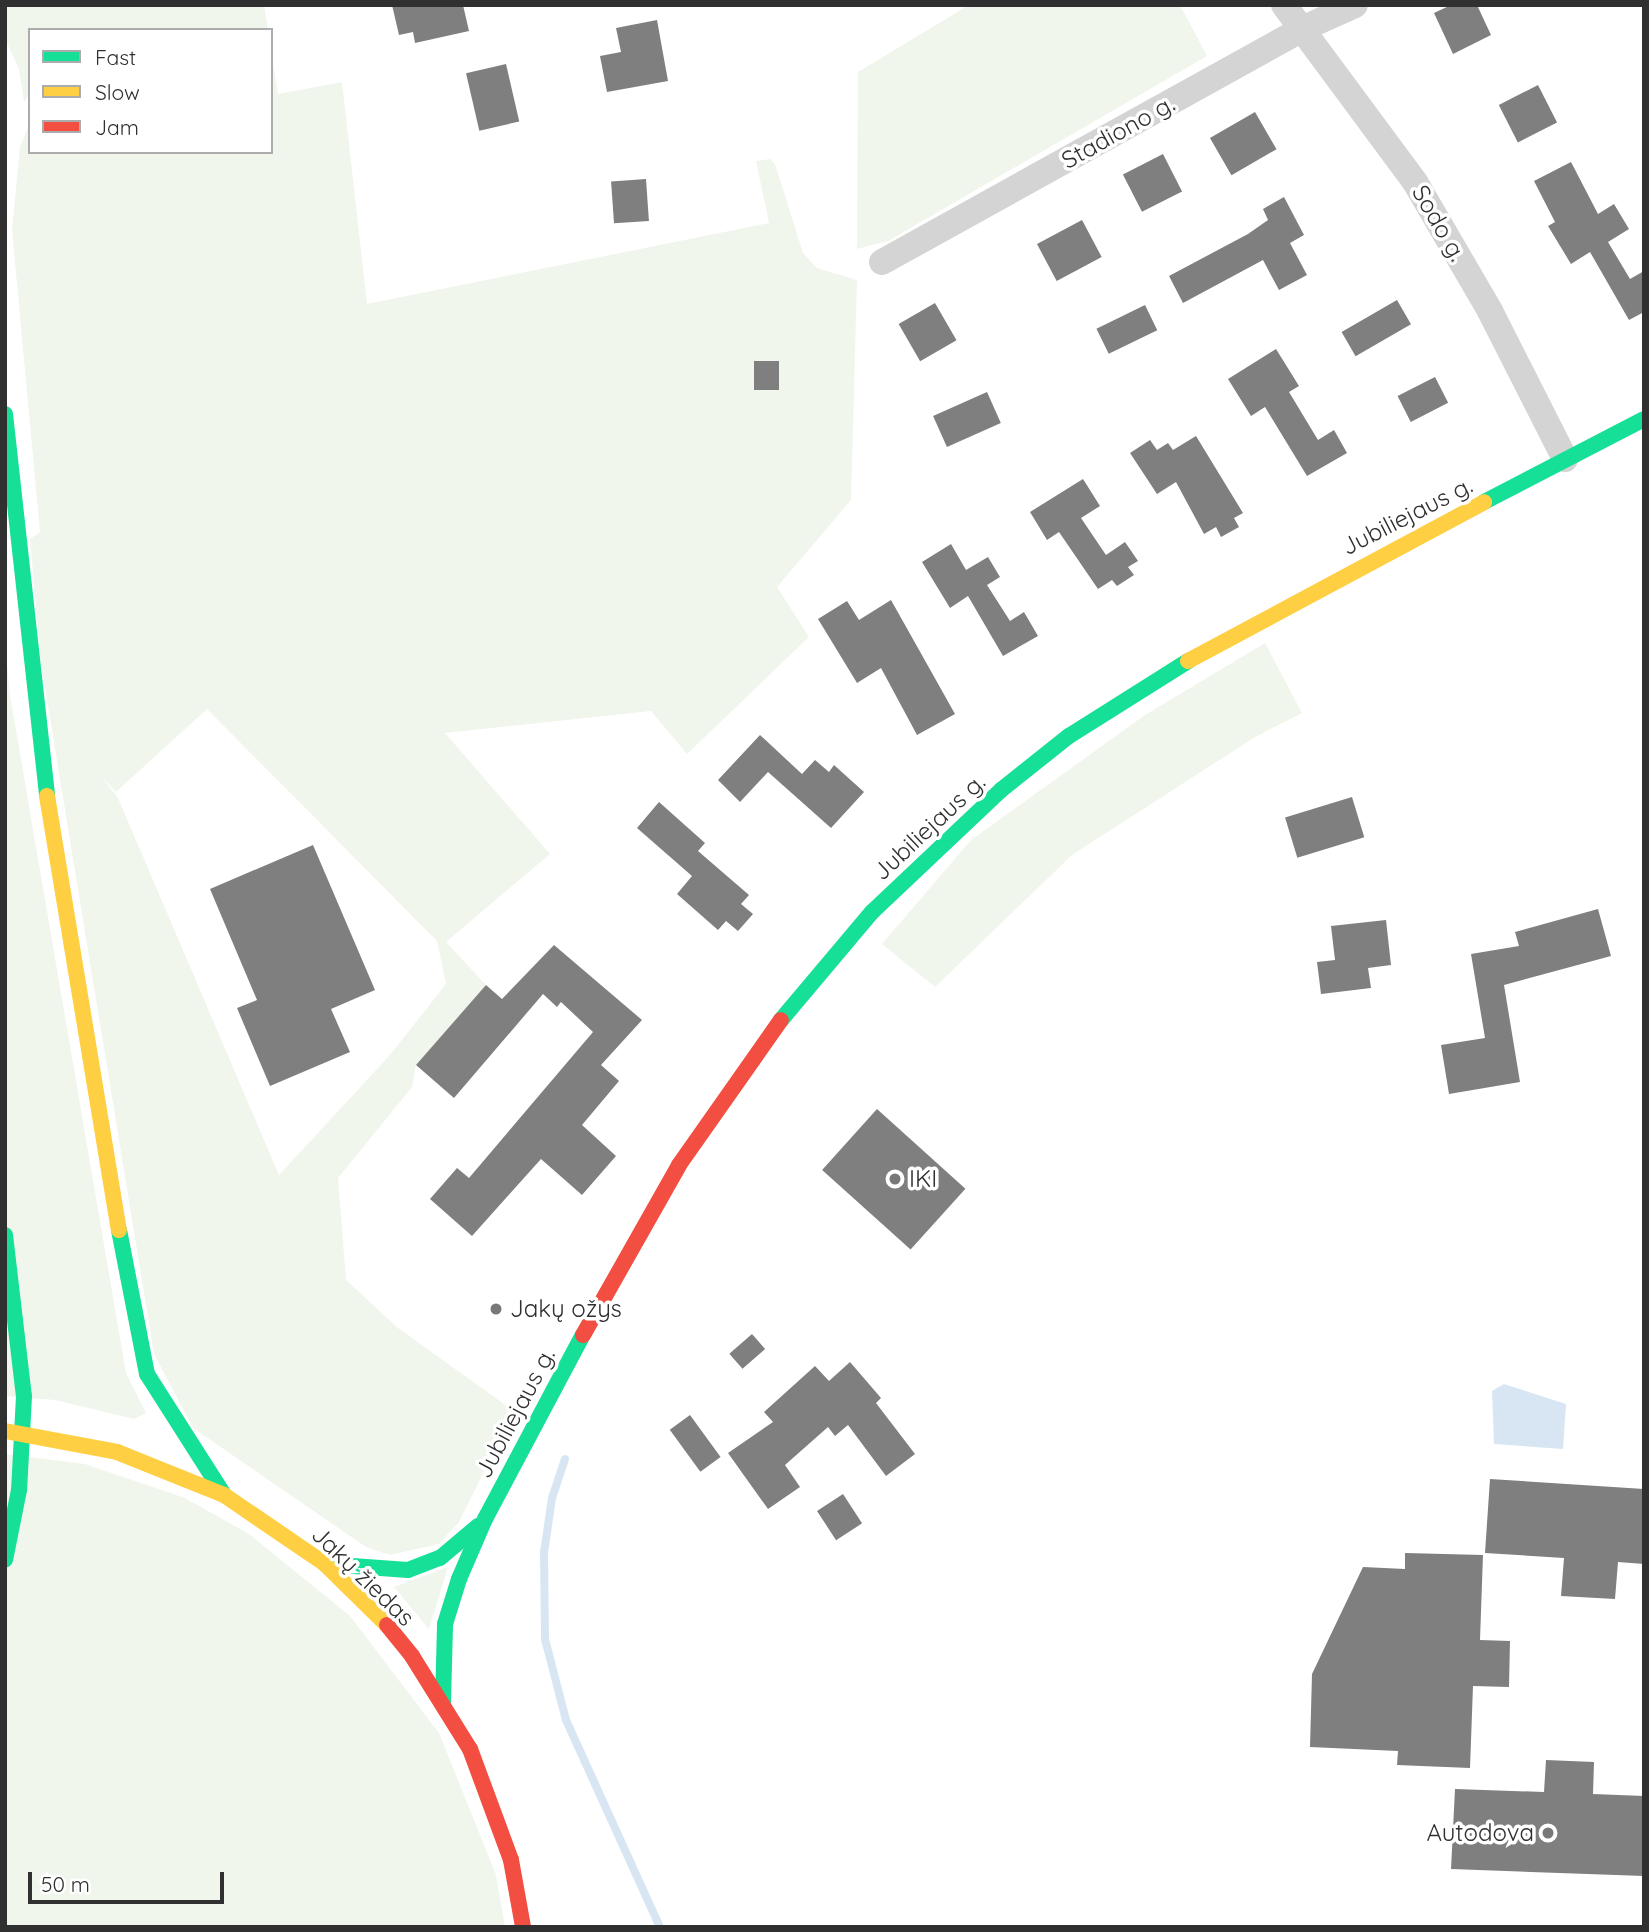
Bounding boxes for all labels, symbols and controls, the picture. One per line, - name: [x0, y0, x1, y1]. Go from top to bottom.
- legend: [28, 28, 273, 154]
- text: Fast: [95, 44, 136, 70]
- text: Slow: [95, 79, 140, 105]
- street label: Stadiono g.: [1057, 89, 1179, 175]
- text: Jam: [95, 114, 139, 140]
- street label: Sodo g.: [1406, 180, 1472, 266]
- street label: Jubiliejaus g.: [1337, 471, 1477, 561]
- street label: Jubiliejaus g.: [867, 768, 991, 886]
- place label: IKI: [909, 1165, 937, 1193]
- marker: IKI: [887, 1171, 903, 1187]
- place label: Jakų ožys: [510, 1295, 622, 1323]
- marker: Jakų ožys: [488, 1301, 504, 1317]
- street label: Jubiliejaus g.: [469, 1343, 561, 1483]
- street label: Jakų žiedas: [306, 1520, 420, 1632]
- place label: Autodova: [1426, 1819, 1534, 1847]
- marker: Autodova: [1540, 1825, 1556, 1841]
- scale bar: [32, 1858, 228, 1902]
- text: 50 m: [41, 1871, 90, 1897]

